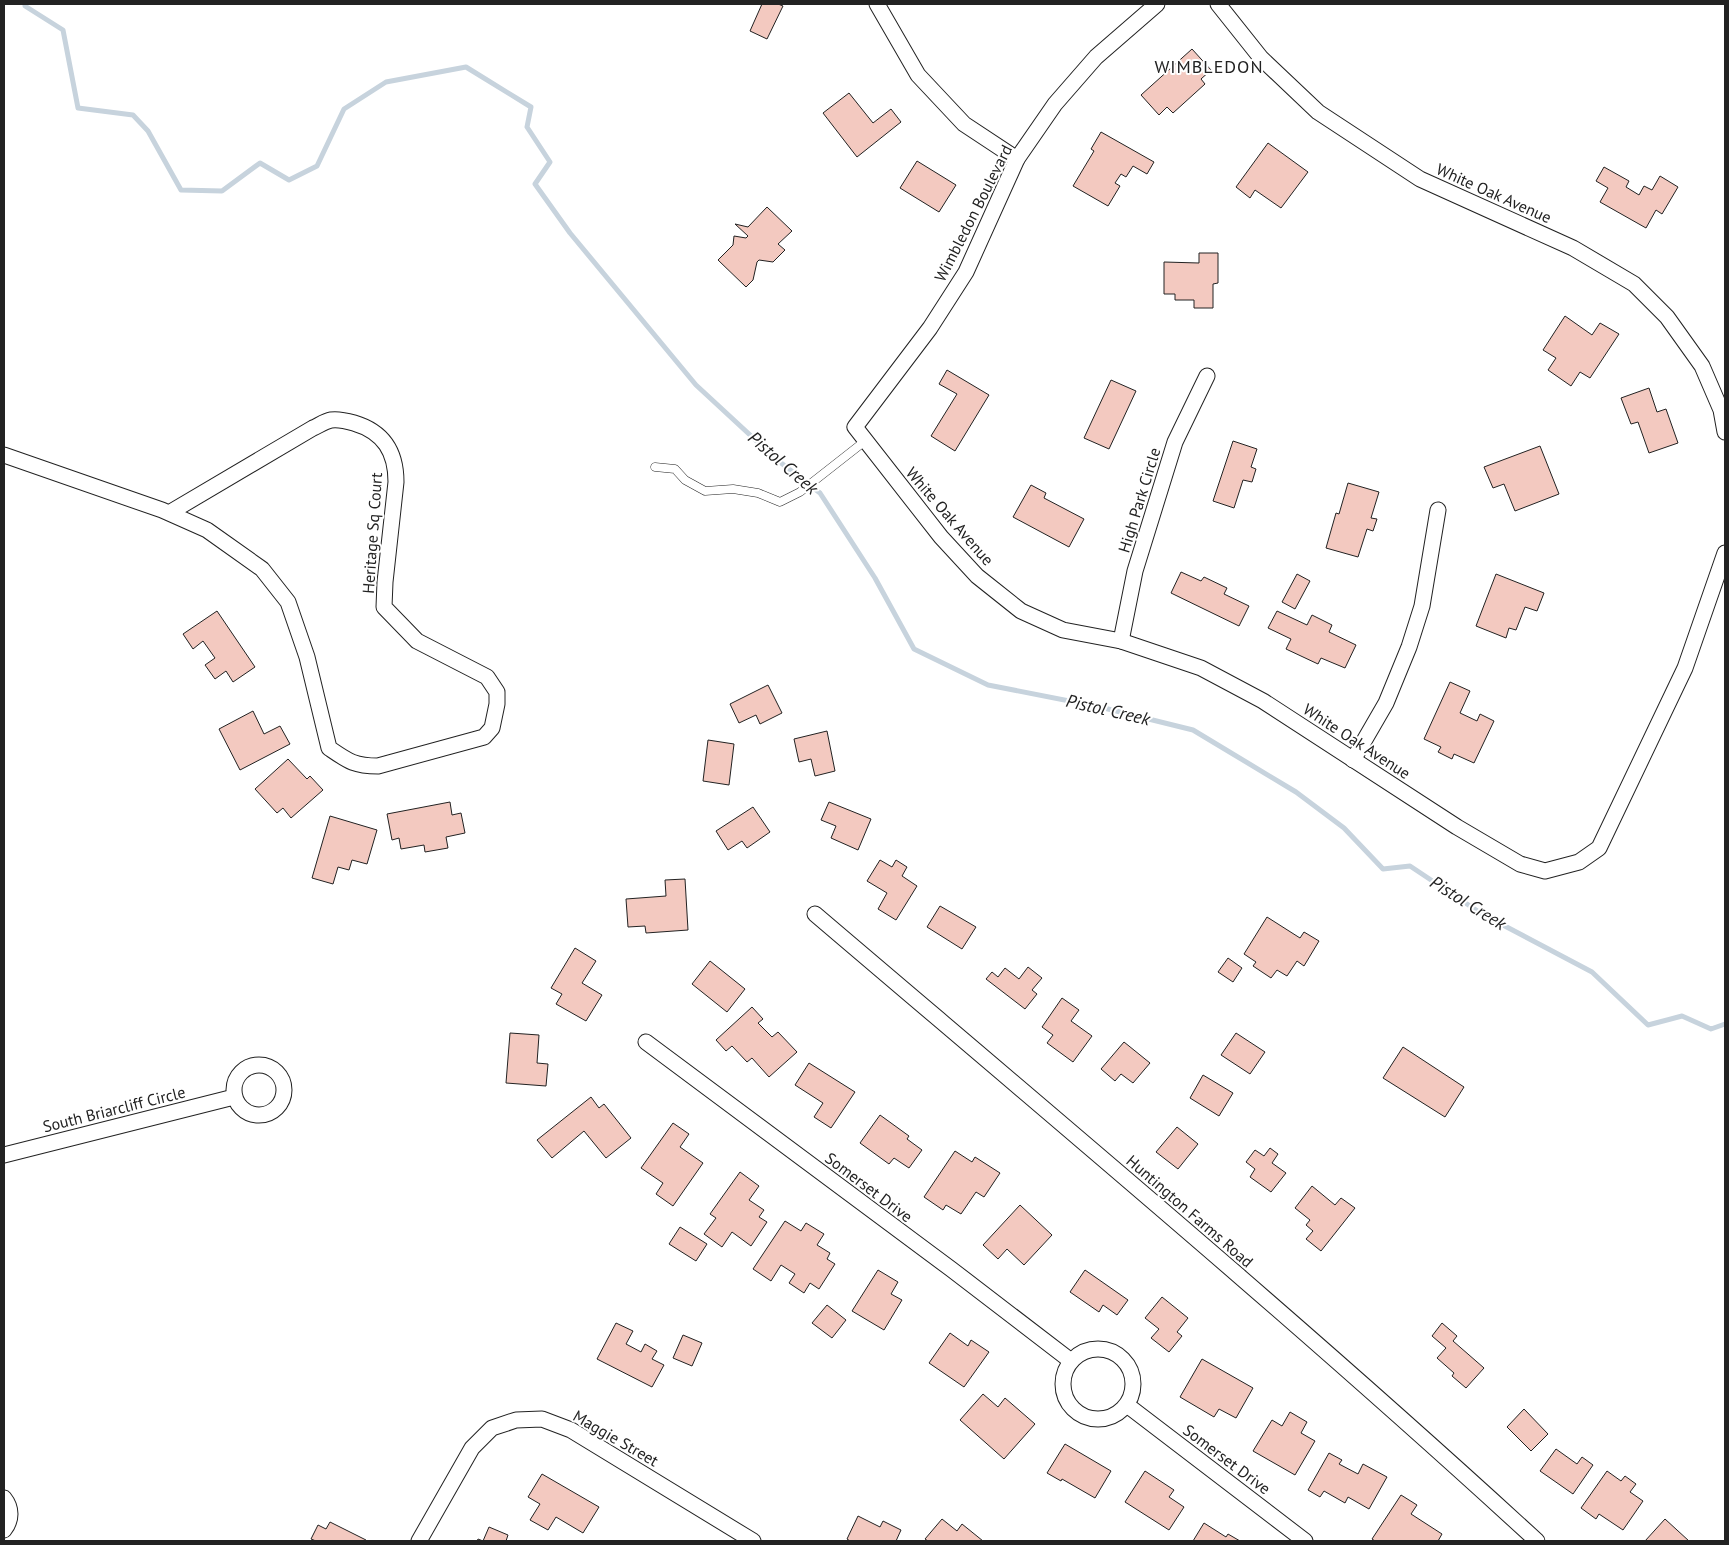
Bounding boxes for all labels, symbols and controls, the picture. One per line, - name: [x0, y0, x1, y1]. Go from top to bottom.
- district label: WIMBLEDON: [1154, 55, 1264, 78]
- street label: Wimbledon Boulevard: [930, 141, 1016, 285]
- street label: White Oak Avenue: [1433, 159, 1555, 227]
- water label: Pistol Creek: [744, 426, 824, 500]
- street label: High Park Circle: [1114, 445, 1164, 555]
- street label: White Oak Avenue: [902, 463, 998, 569]
- street label: Heritage Sq Court: [358, 471, 386, 594]
- water label: Pistol Creek: [1064, 689, 1153, 731]
- street label: White Oak Avenue: [1300, 699, 1414, 783]
- water label: Pistol Creek: [1426, 870, 1511, 935]
- street label: South Briarcliff Circle: [41, 1082, 187, 1136]
- street label: Somerset Drive: [821, 1148, 917, 1226]
- street label: Huntington Farms Road: [1122, 1150, 1258, 1272]
- street label: Maggie Street: [570, 1406, 663, 1471]
- street label: Somerset Drive: [1179, 1420, 1275, 1498]

